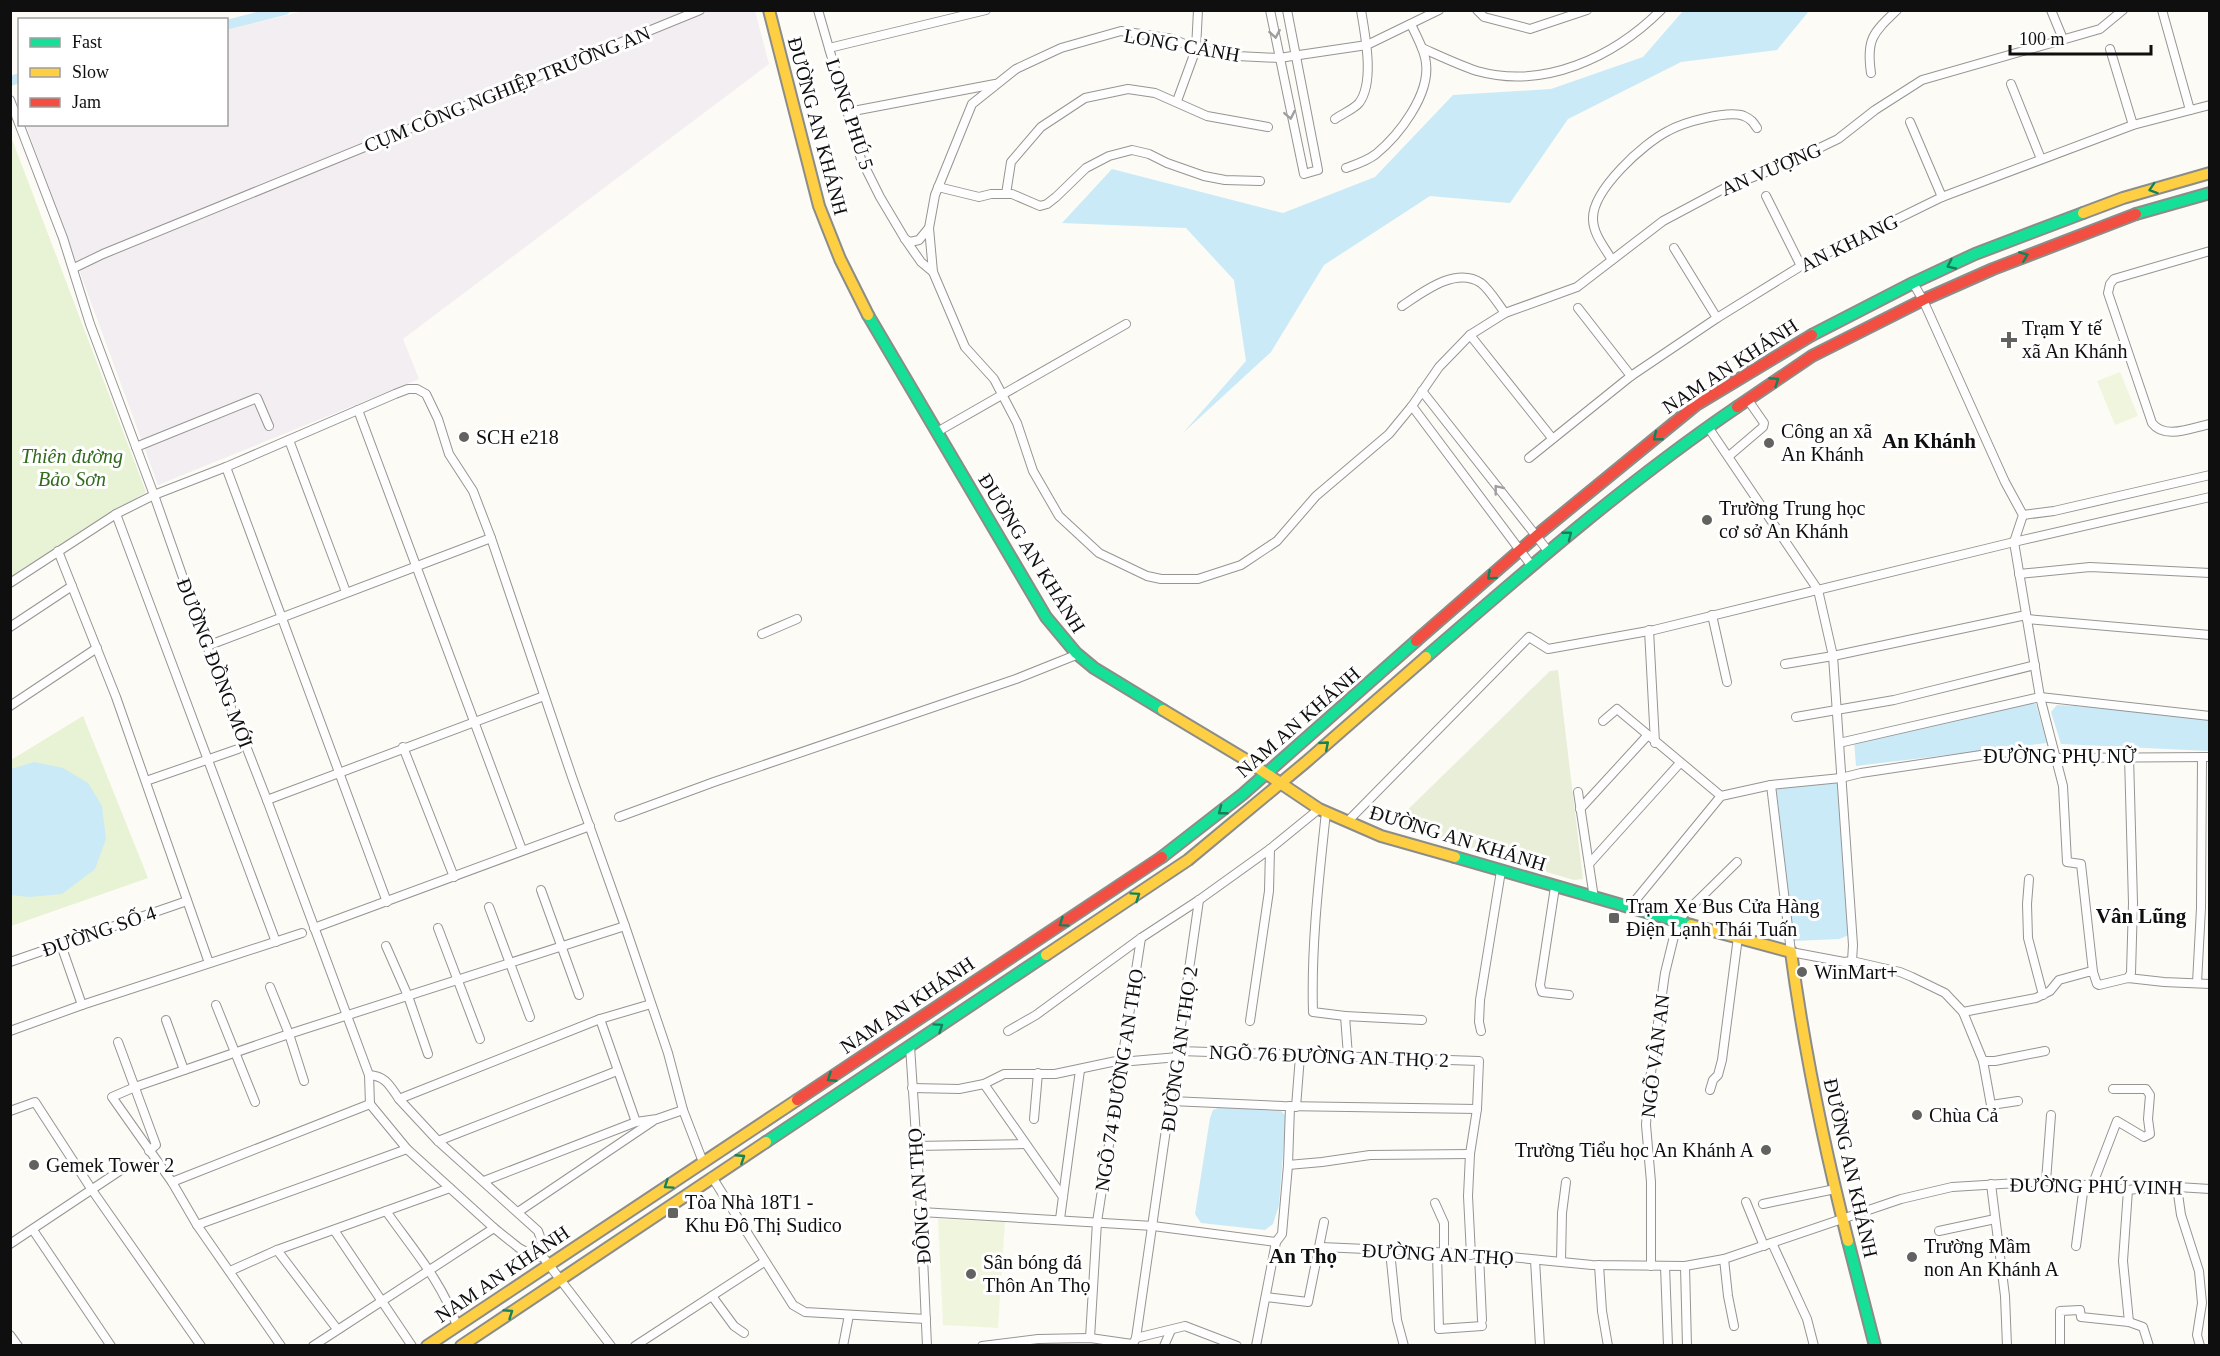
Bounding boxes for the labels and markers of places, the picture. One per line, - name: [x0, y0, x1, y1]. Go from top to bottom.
- place label: Trạm Y tế xã An Khánh: [2022, 317, 2128, 362]
- marker: Trạm Y tế xã An Khánh: [2000, 331, 2018, 349]
- place label: Công an xã An Khánh: [1781, 420, 1872, 465]
- place label: SCH e218: [476, 426, 559, 448]
- marker: SCH e218: [457, 430, 471, 444]
- marker: Công an xã An Khánh: [1762, 436, 1776, 450]
- place label: Trường Trung học cơ sở An Khánh: [1719, 497, 1865, 542]
- marker: Trường Trung học cơ sở An Khánh: [1700, 513, 1714, 527]
- place label: Trạm Xe Bus Cửa Hàng Điện Lạnh Thái Tuấn: [1626, 895, 1819, 940]
- marker: Trạm Xe Bus Cửa Hàng Điện Lạnh Thái Tuấn: [1607, 911, 1621, 925]
- place label: WinMart+: [1814, 961, 1898, 983]
- marker: WinMart+: [1795, 965, 1809, 979]
- place label: Chùa Cả: [1929, 1104, 1999, 1126]
- marker: Chùa Cả: [1910, 1108, 1924, 1122]
- place label: Trường Tiểu học An Khánh A: [1515, 1139, 1755, 1162]
- marker: Trường Tiểu học An Khánh A: [1759, 1143, 1773, 1157]
- place label: Gemek Tower 2: [46, 1154, 174, 1176]
- marker: Gemek Tower 2: [27, 1158, 41, 1172]
- place label: Tòa Nhà 18T1 - Khu Đô Thị Sudico: [685, 1191, 842, 1236]
- marker: Tòa Nhà 18T1 - Khu Đô Thị Sudico: [666, 1206, 680, 1220]
- place label: Trường Mầm non An Khánh A: [1924, 1235, 2060, 1280]
- marker: Trường Mầm non An Khánh A: [1905, 1250, 1919, 1264]
- place label: Sân bóng đá Thôn An Thọ: [983, 1251, 1090, 1296]
- marker: Sân bóng đá Thôn An Thọ: [964, 1267, 978, 1281]

